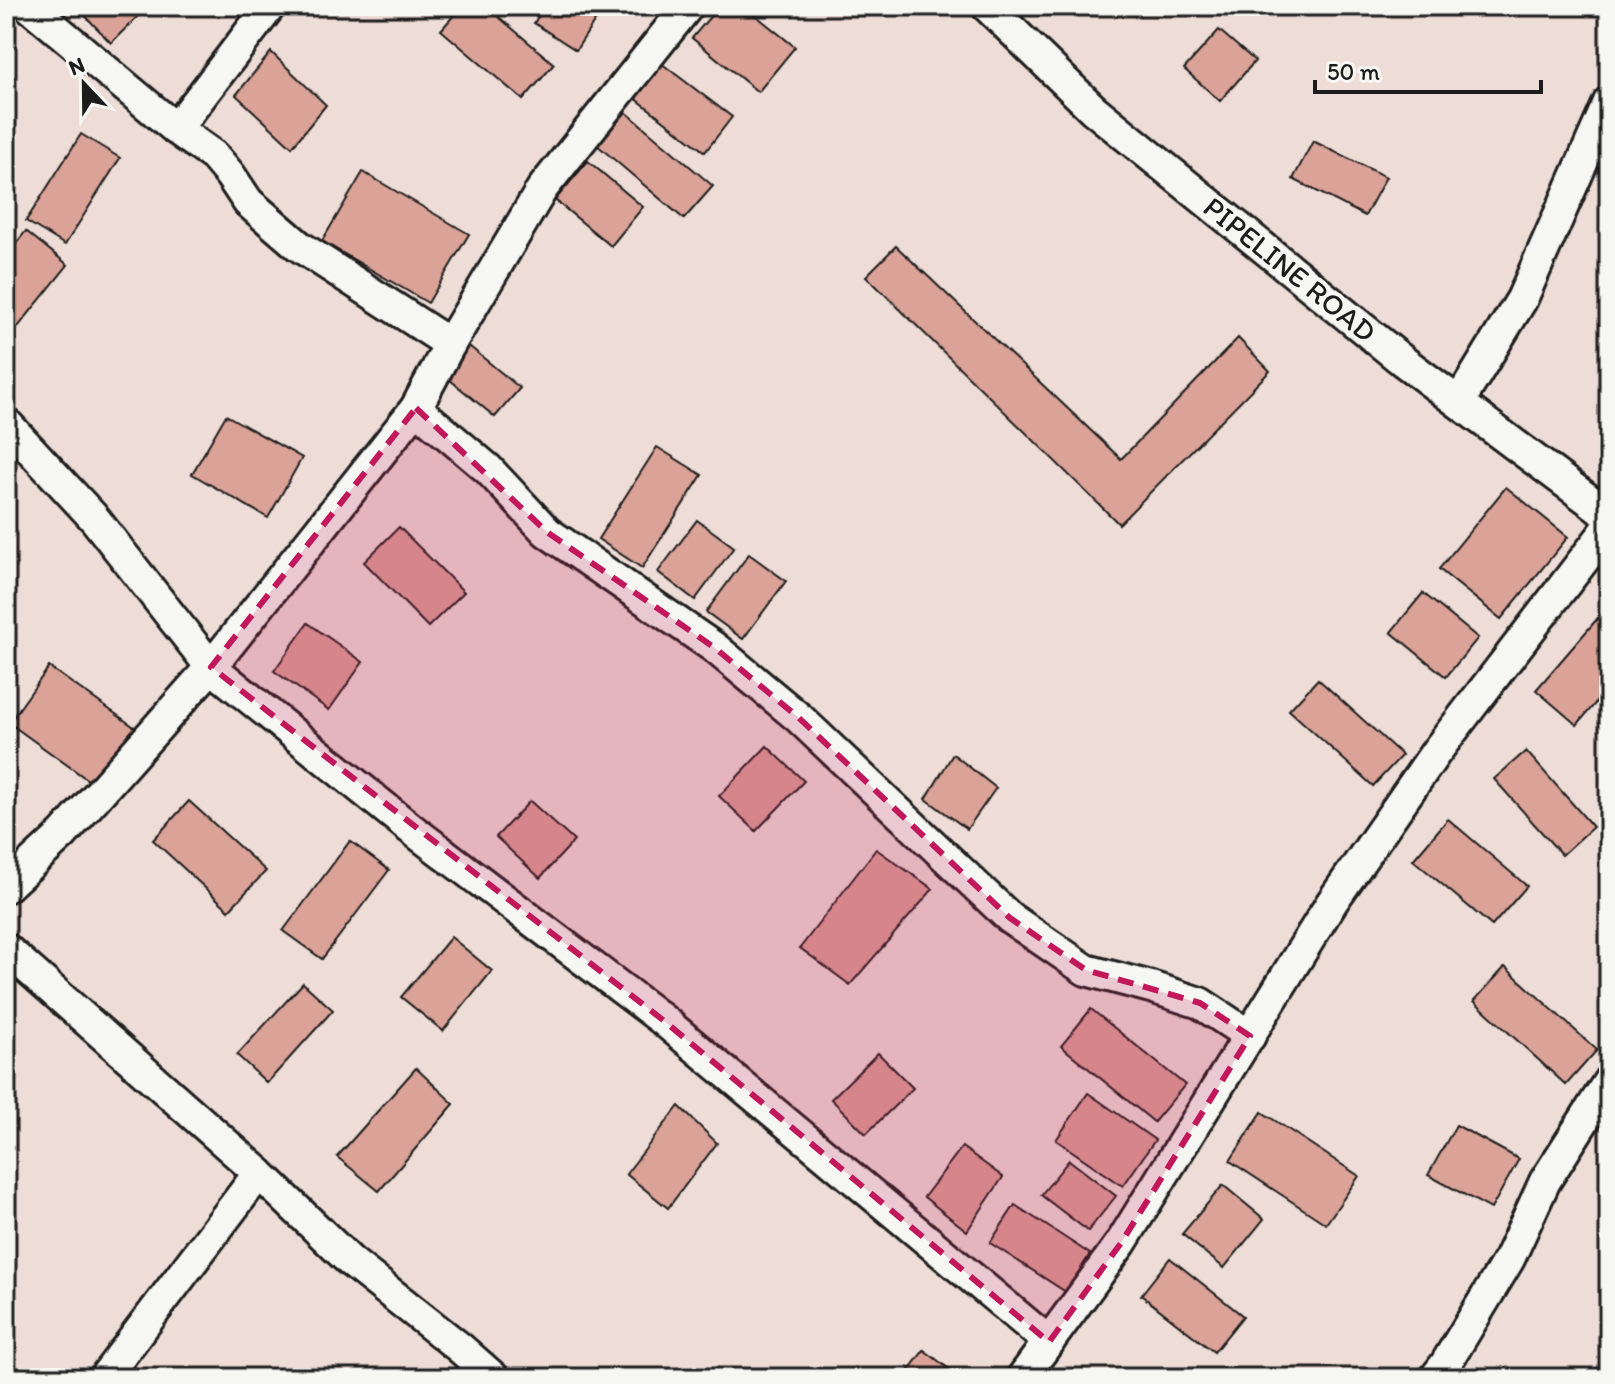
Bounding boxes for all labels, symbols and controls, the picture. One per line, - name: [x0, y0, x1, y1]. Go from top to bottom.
- north arrow: [44, 44, 124, 124]
- scale bar: [1315, 44, 1541, 94]
- text: N: [65, 51, 89, 81]
- text: 50 m: [1327, 57, 1380, 86]
- street label: PIPELINE ROAD: [1196, 188, 1384, 350]

